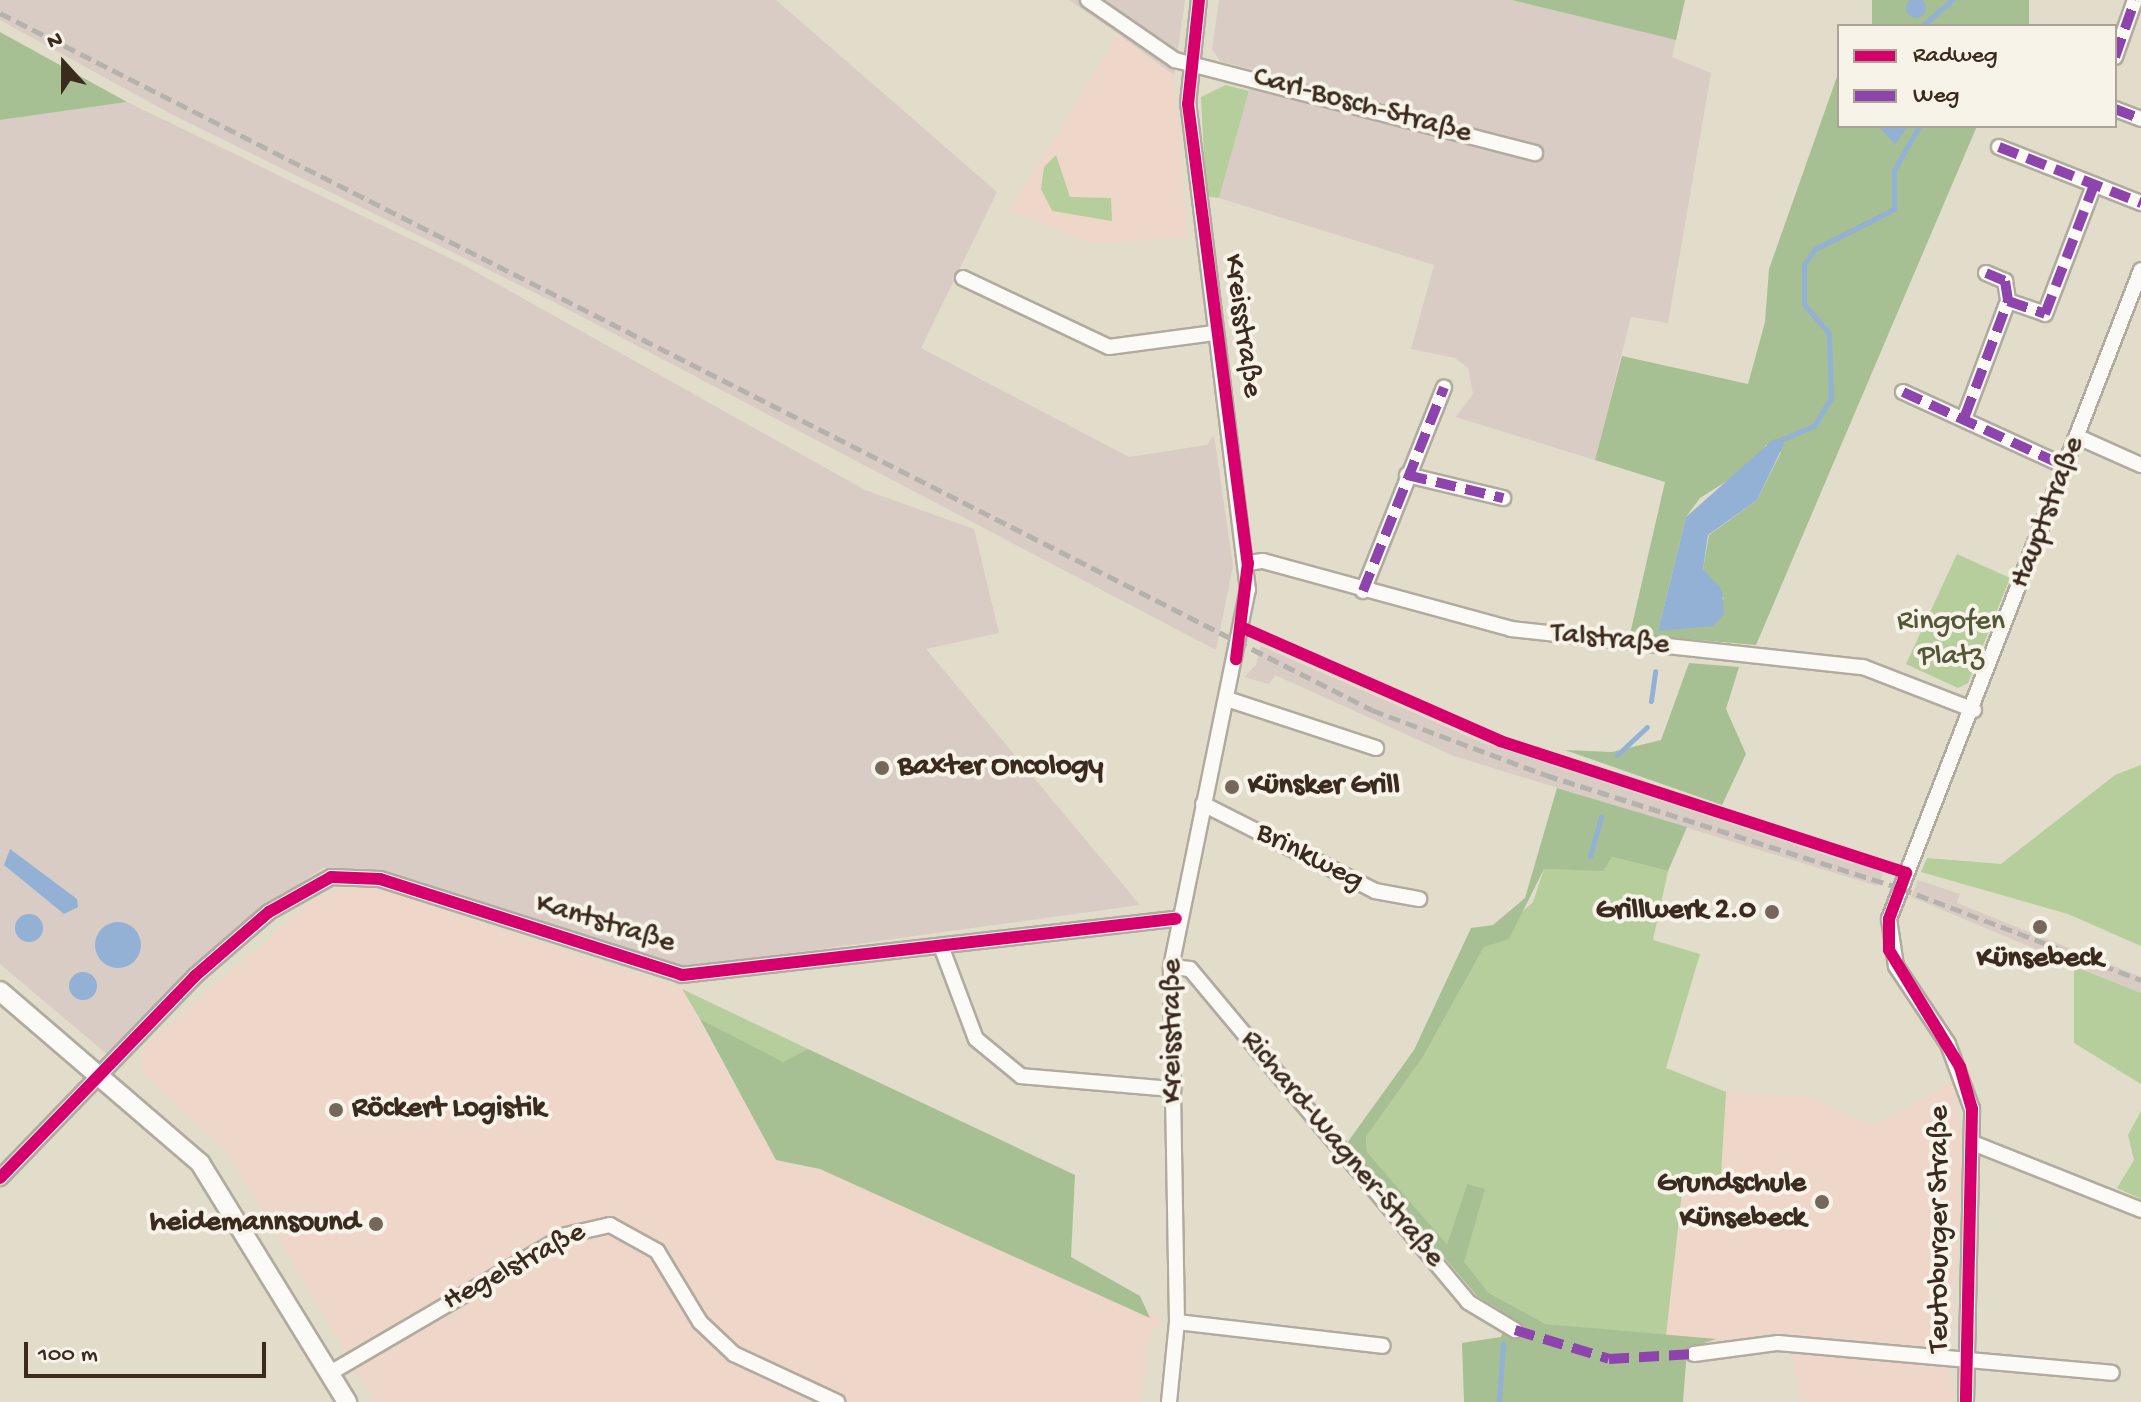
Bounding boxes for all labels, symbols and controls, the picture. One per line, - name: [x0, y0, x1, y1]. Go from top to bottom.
- north arrow: [24, 24, 104, 104]
- legend: [1837, 24, 2117, 128]
- text: N: [44, 27, 67, 56]
- text: Radweg: [1913, 42, 1998, 71]
- street label: Carl-Bosch-Straße: [1249, 61, 1475, 153]
- text: Weg: [1913, 82, 1959, 111]
- street label: Kreisstraße: [1213, 252, 1269, 400]
- street label: Hauptstraße: [2004, 432, 2094, 594]
- park label: Ringofen Platz: [1897, 605, 2005, 676]
- street label: Talstraße: [1549, 617, 1671, 665]
- place label: Baxter Oncology: [898, 750, 1103, 786]
- marker: Baxter Oncology: [873, 759, 891, 777]
- place label: Künsker Grill: [1248, 769, 1400, 805]
- marker: Künsker Grill: [1223, 778, 1241, 796]
- street label: Brinkweg: [1249, 816, 1369, 900]
- street label: Kantstraße: [531, 887, 679, 963]
- place label: Grillwerk 2.0: [1596, 894, 1756, 930]
- marker: Grillwerk 2.0: [1763, 903, 1781, 921]
- marker: Künsebeck: [2029, 916, 2051, 938]
- place label: Künsebeck: [1977, 942, 2103, 978]
- street label: Kreisstraße: [1156, 959, 1192, 1103]
- street label: Richard-Wagner-Straße: [1231, 1024, 1451, 1276]
- place label: Röckert Logistik: [352, 1092, 546, 1128]
- marker: Röckert Logistik: [327, 1101, 345, 1119]
- street label: Teutoburger Straße: [1923, 1106, 1959, 1352]
- place label: Grundschule Künsebeck: [1657, 1167, 1806, 1238]
- marker: Grundschule Künsebeck: [1813, 1193, 1831, 1211]
- place label: heidemannsound: [150, 1206, 360, 1242]
- marker: heidemannsound: [367, 1215, 385, 1233]
- street label: Hegelstraße: [438, 1215, 592, 1321]
- scale bar: [28, 1326, 270, 1376]
- text: 100 m: [38, 1341, 98, 1370]

